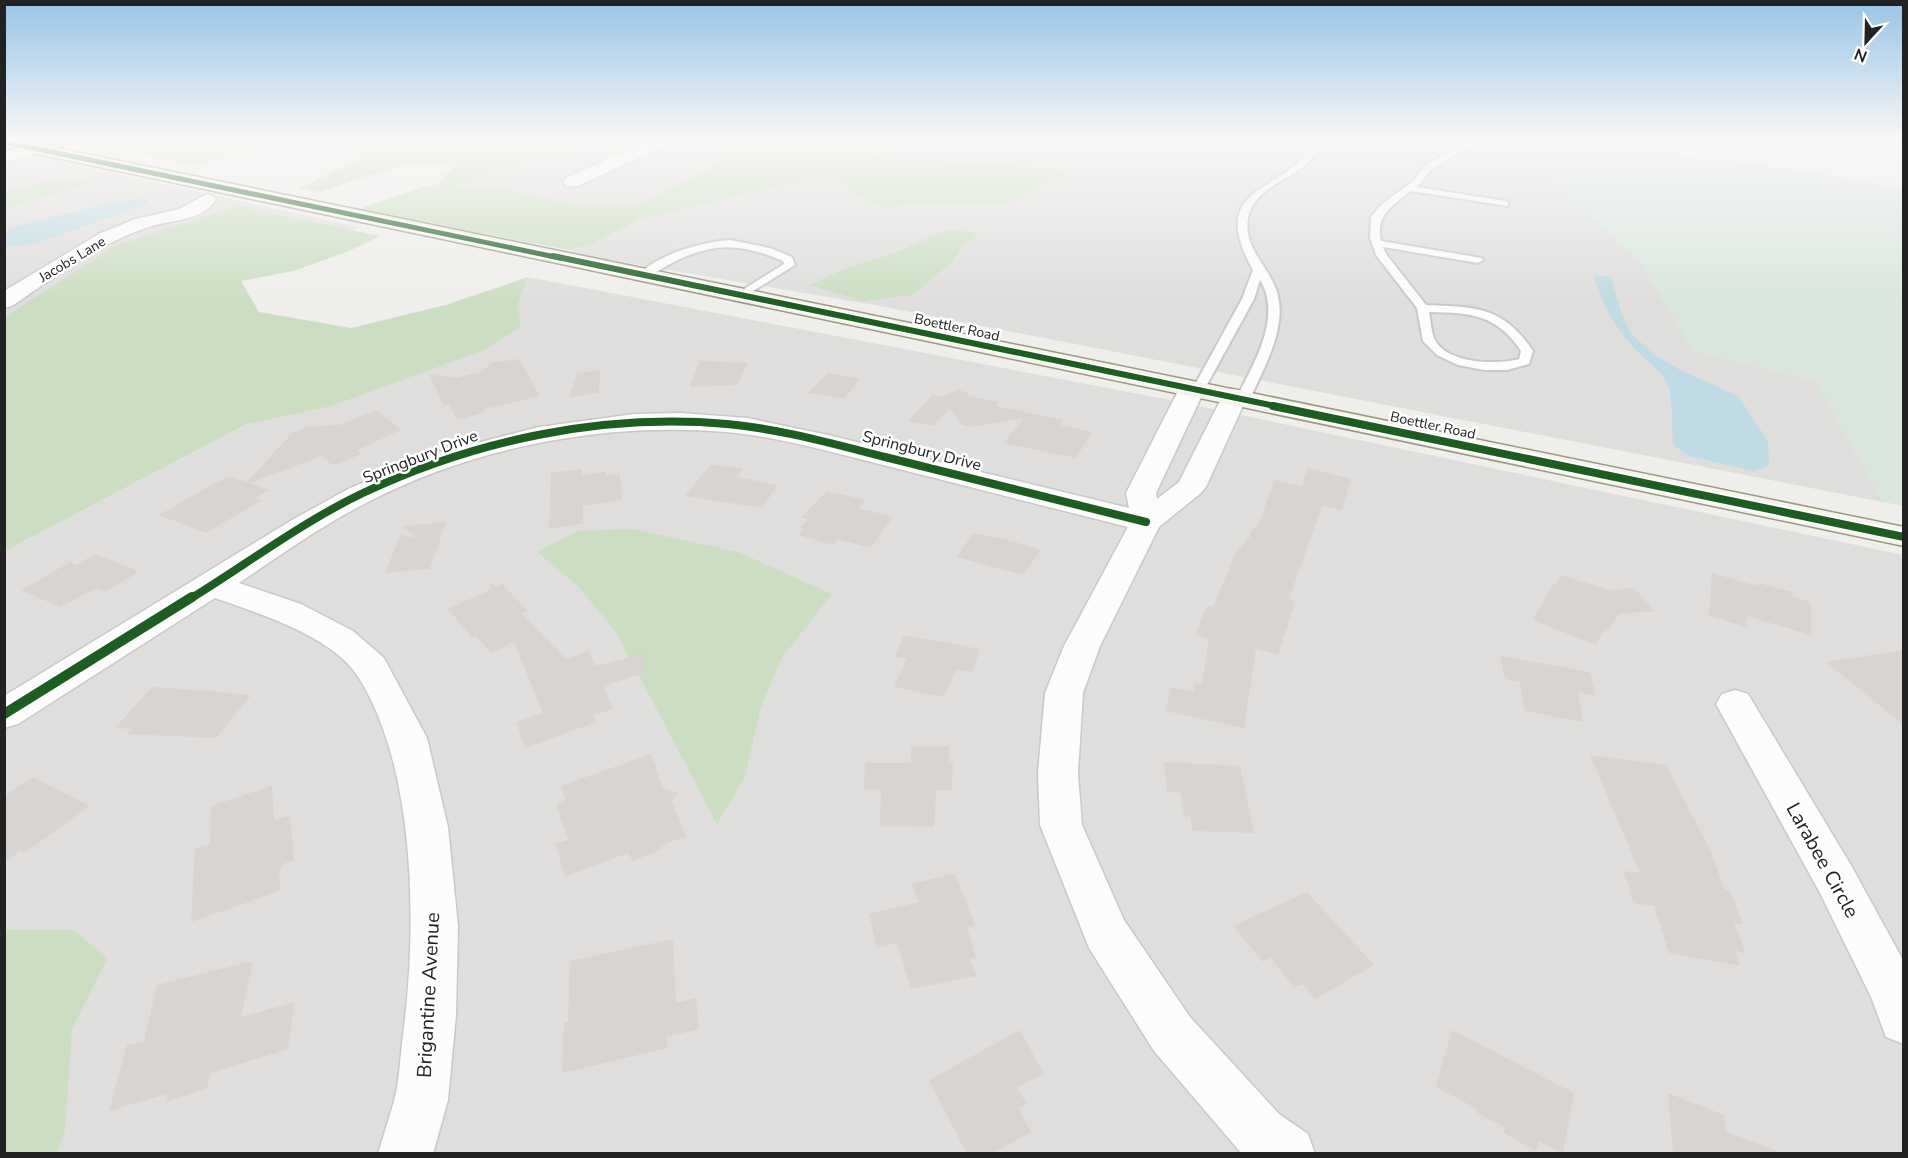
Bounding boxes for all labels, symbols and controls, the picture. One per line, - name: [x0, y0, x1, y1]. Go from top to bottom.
- north arrow: [1836, 12, 1896, 72]
- text: N: [1851, 43, 1870, 67]
- street label: Jacobs Lane: [34, 232, 109, 287]
- street label: Boettler Road: [912, 309, 1001, 346]
- street label: Boettler Road: [1388, 407, 1477, 444]
- street label: Springbury Drive: [360, 425, 481, 489]
- street label: Springbury Drive: [860, 426, 984, 476]
- street label: Larabee Circle: [1780, 798, 1865, 923]
- street label: Brigantine Avenue: [411, 912, 446, 1079]

